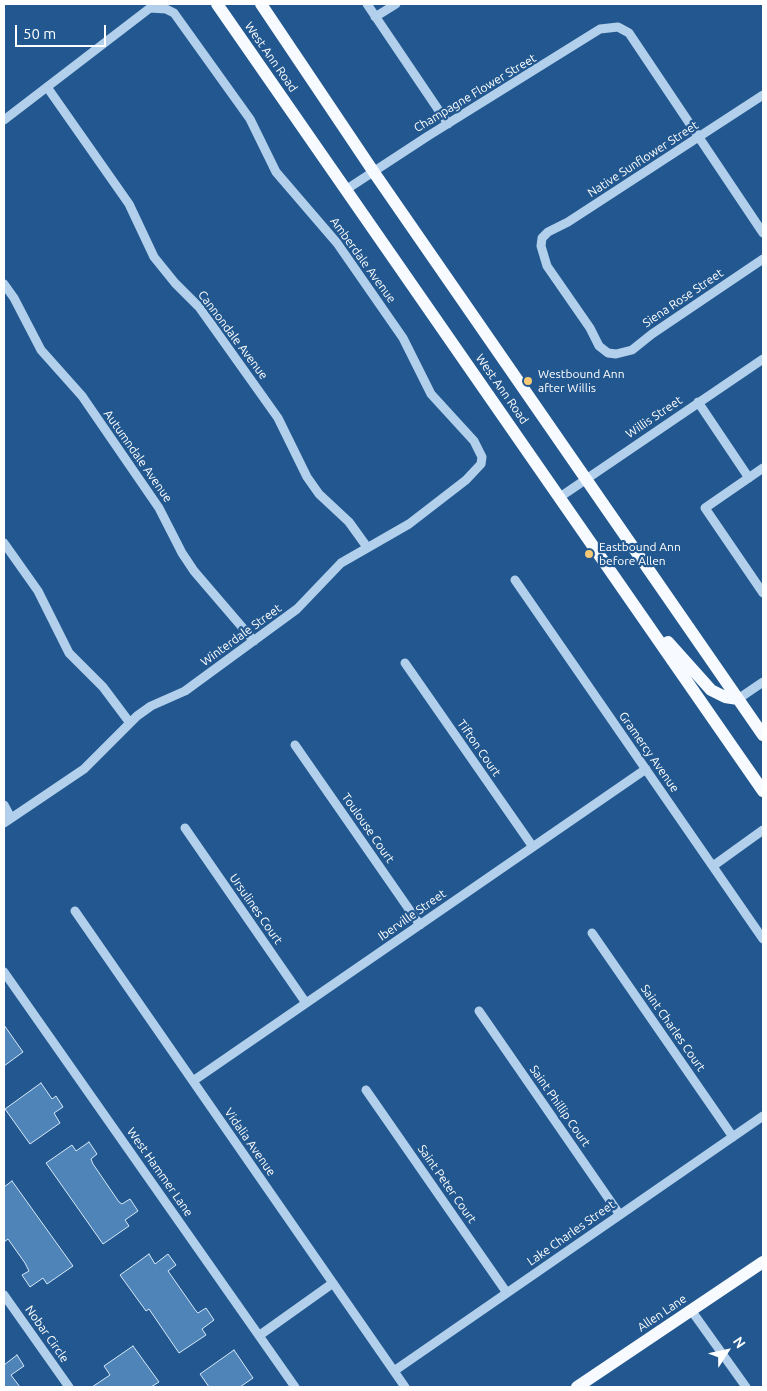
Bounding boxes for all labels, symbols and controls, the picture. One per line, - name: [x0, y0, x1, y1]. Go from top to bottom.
- scale bar: [18, 15, 109, 47]
- street label: West Ann Road: [242, 19, 300, 95]
- text: 50 m: [23, 25, 56, 42]
- street label: Champagne Flower Street: [411, 51, 539, 135]
- street label: Native Sunflower Street: [585, 118, 701, 200]
- street label: Amberdale Avenue: [327, 214, 399, 306]
- street label: Siena Rose Street: [640, 266, 726, 330]
- street label: Cannondale Avenue: [195, 288, 271, 382]
- street label: West Ann Road: [473, 351, 531, 427]
- place label: Westbound Ann after Willis: [538, 367, 624, 395]
- marker: Westbound Ann after Willis: [522, 375, 534, 387]
- street label: Willis Street: [623, 393, 685, 441]
- street label: Autumndale Avenue: [101, 407, 175, 505]
- place label: Eastbound Ann before Allen: [599, 540, 681, 568]
- marker: Eastbound Ann before Allen: [583, 548, 595, 560]
- street label: Winterdale Street: [198, 601, 284, 669]
- street label: Gramercy Avenue: [616, 709, 682, 795]
- street label: Tifton Court: [454, 717, 504, 779]
- street label: Toulouse Court: [339, 790, 397, 866]
- street label: Ursulines Court: [226, 871, 286, 947]
- street label: Iberville Street: [375, 886, 449, 944]
- street label: Saint Charles Court: [638, 982, 708, 1074]
- street label: Saint Phillip Court: [527, 1063, 593, 1149]
- street label: Vidalia Avenue: [221, 1105, 279, 1179]
- street label: West Hammer Lane: [124, 1125, 196, 1219]
- street label: Saint Peter Court: [415, 1142, 479, 1226]
- street label: Lake Charles Street: [524, 1197, 618, 1269]
- street label: Allen Lane: [635, 1291, 689, 1335]
- street label: Nobar Circle: [22, 1303, 72, 1365]
- north arrow: [702, 1326, 752, 1376]
- text: N: [730, 1334, 749, 1351]

